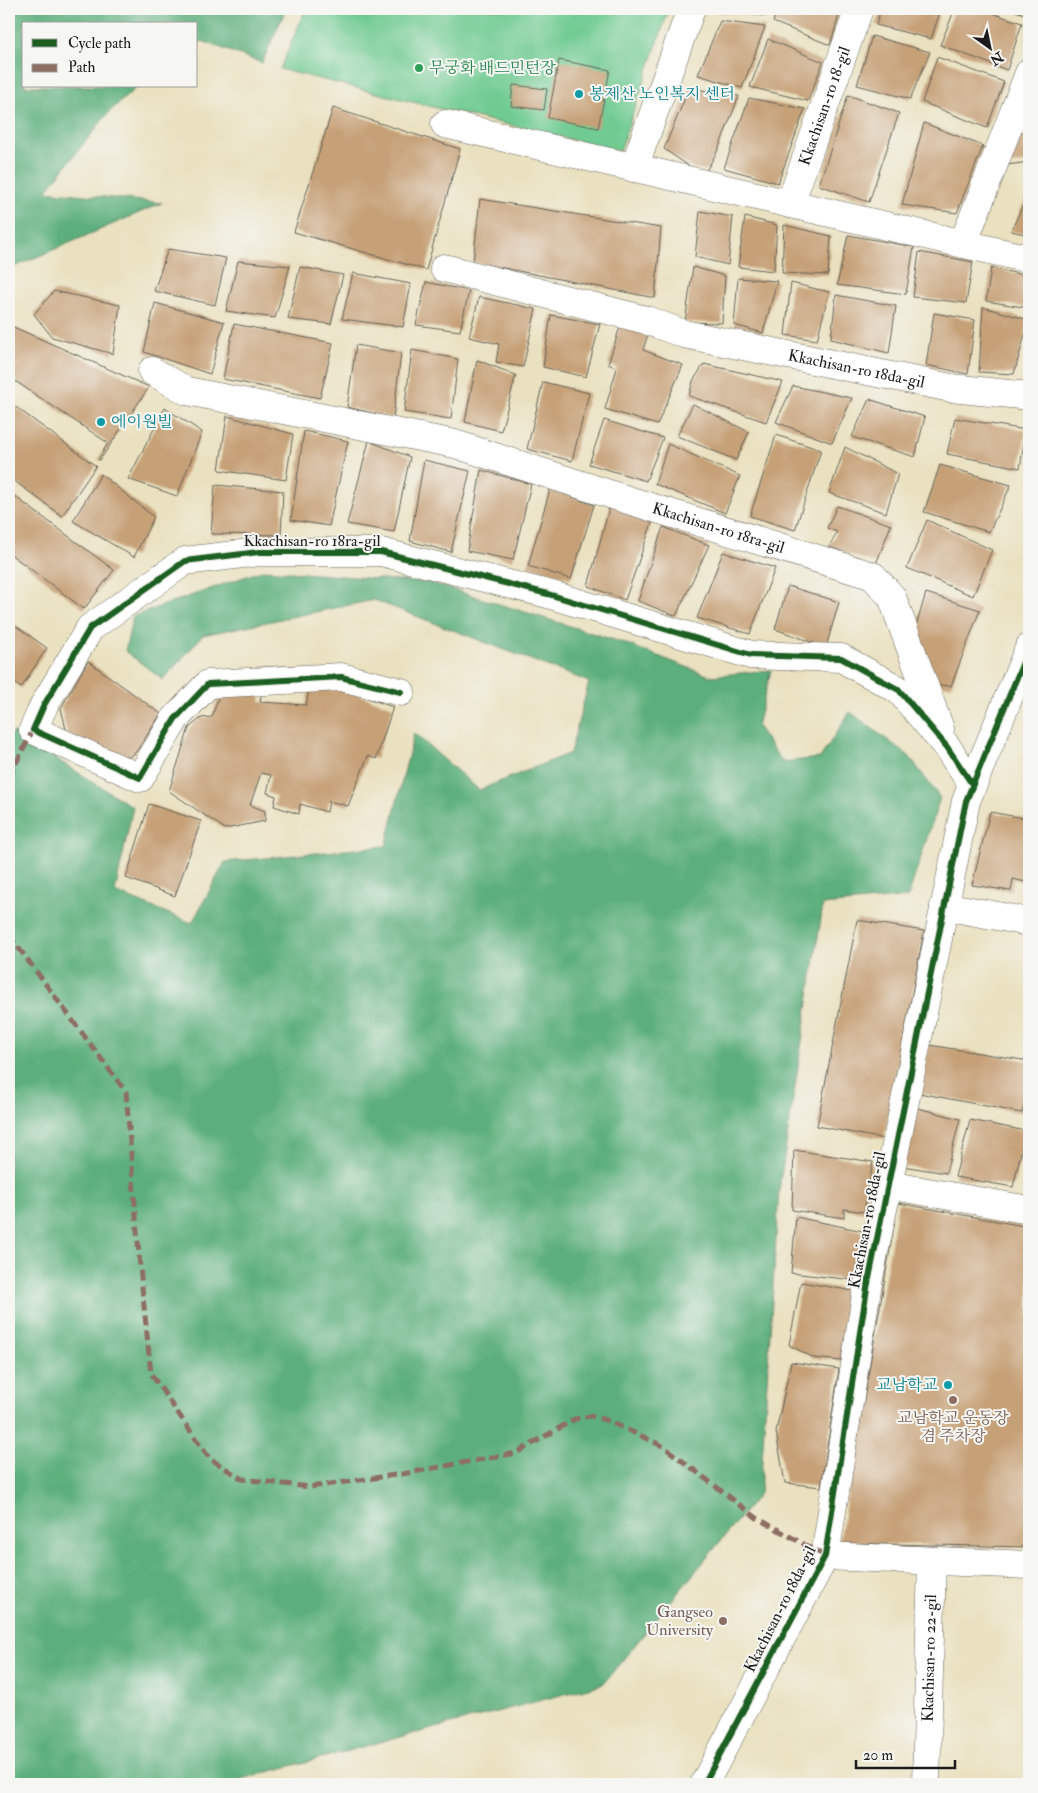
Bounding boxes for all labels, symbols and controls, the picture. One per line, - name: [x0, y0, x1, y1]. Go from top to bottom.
- legend: [22, 22, 198, 88]
- north arrow: [966, 22, 1016, 72]
- text: Cycle path: [68, 34, 131, 54]
- street label: Kkachisan-ro 18-gil: [794, 44, 855, 168]
- text: N: [987, 47, 1008, 69]
- text: Path: [68, 58, 95, 77]
- place label: 무궁화 배드민턴장: [429, 58, 557, 78]
- marker: 무궁화 배드민턴장: [413, 62, 425, 74]
- place label: 봉제산 노인복지 센터: [589, 84, 735, 104]
- marker: 봉제산 노인복지 센터: [573, 88, 585, 100]
- street label: Kkachisan-ro 18da-gil: [786, 345, 927, 392]
- place label: 에이원빌: [111, 412, 173, 432]
- marker: 에이원빌: [95, 416, 107, 428]
- street label: Kkachisan-ro 18ra-gil: [650, 498, 787, 558]
- street label: Kkachisan-ro 18ra-gil: [243, 531, 381, 551]
- street label: Kkachisan-ro 18da-gil: [844, 1150, 890, 1290]
- place label: 교남학교: [876, 1375, 938, 1395]
- marker: 교남학교: [942, 1379, 954, 1391]
- marker: 교남학교 운동장 겸 주차장: [947, 1394, 959, 1406]
- place label: 교남학교 운동장 겸 주차장: [897, 1408, 1009, 1446]
- street label: Kkachisan-ro 18da-gil: [740, 1542, 820, 1676]
- street label: Kkachisan-ro 22-gil: [918, 1594, 941, 1722]
- place label: Gangseo University: [646, 1602, 714, 1640]
- marker: Gangseo University: [717, 1615, 729, 1627]
- scale bar: [856, 1738, 954, 1770]
- text: 20 m: [863, 1746, 893, 1765]

